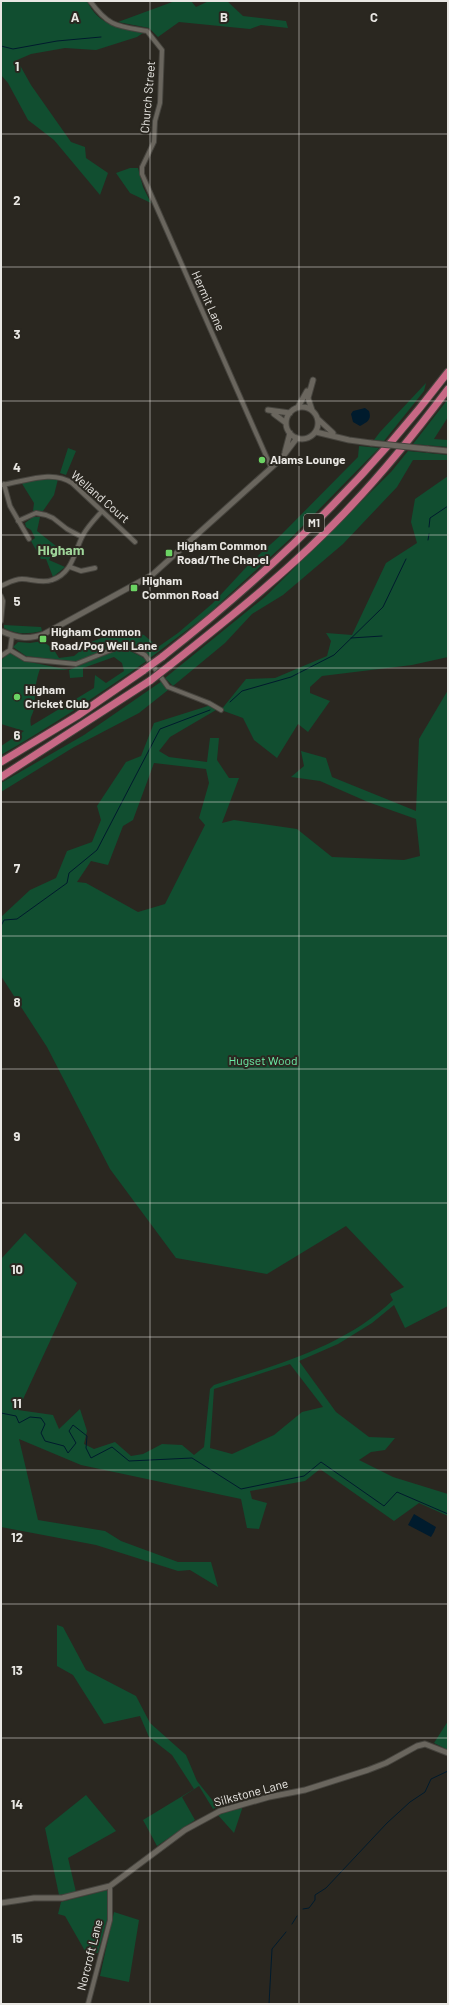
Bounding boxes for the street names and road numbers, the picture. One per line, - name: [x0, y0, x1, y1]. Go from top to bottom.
- street label: Church Street: [137, 60, 157, 134]
- street label: Hermit Lane: [189, 268, 228, 333]
- street label: Welland Court: [69, 467, 133, 525]
- road number: M1: [304, 514, 324, 532]
- street label: Silkstone Lane: [212, 1775, 289, 1809]
- street label: Norcroft Lane: [73, 1918, 105, 1992]

